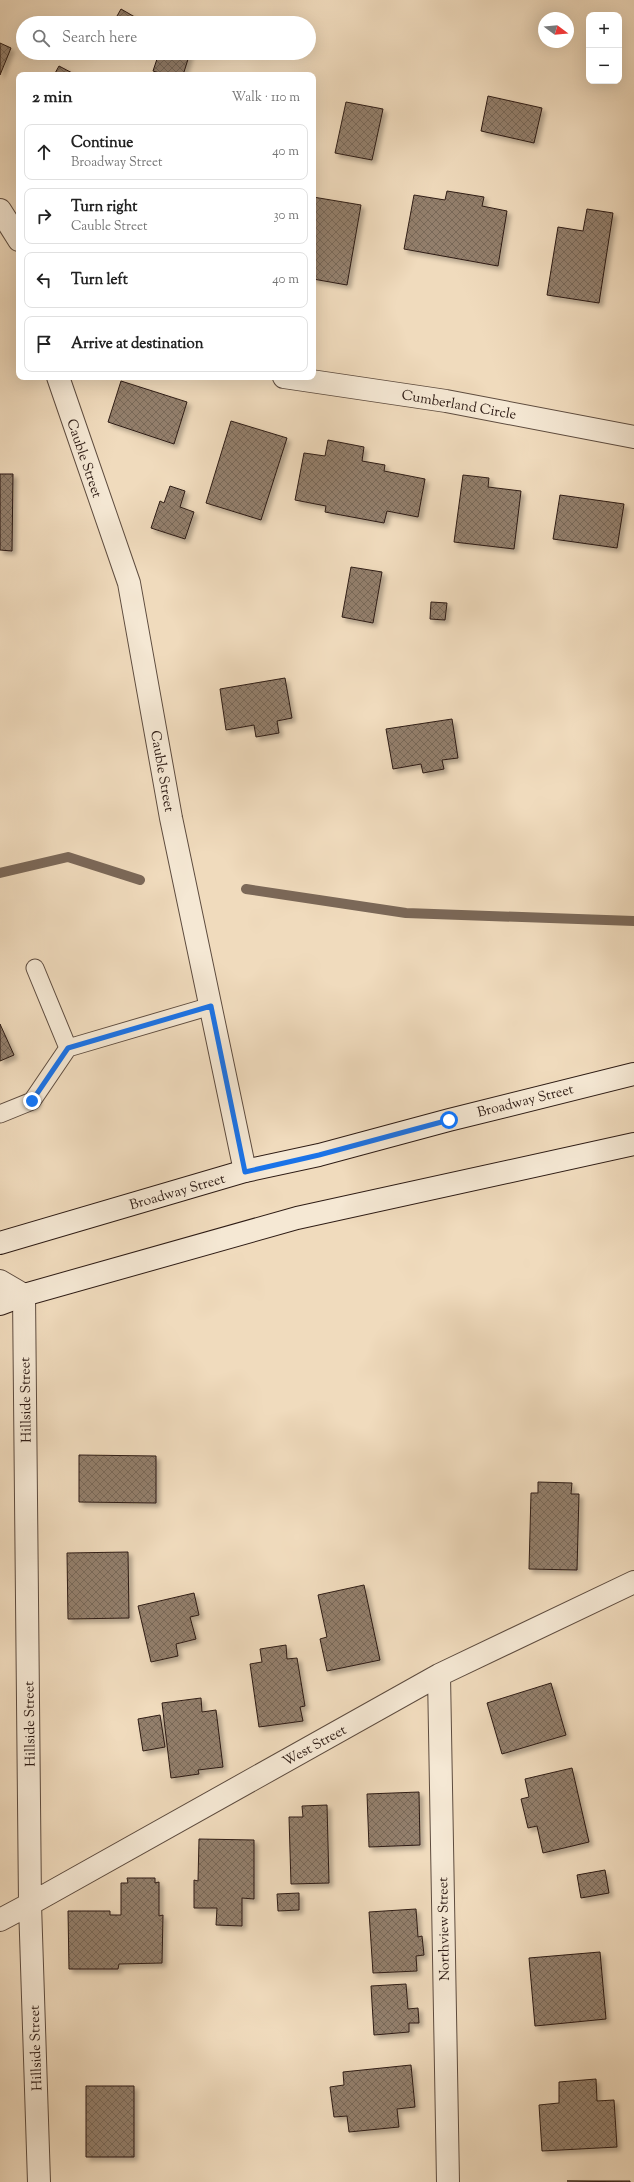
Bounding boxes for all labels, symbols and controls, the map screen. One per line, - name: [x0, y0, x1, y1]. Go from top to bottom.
- north arrow: [538, 12, 574, 48]
- map controls: [586, 12, 622, 84]
- button: +: [586, 12, 622, 48]
- search box: [16, 16, 316, 60]
- icon: search: [30, 27, 52, 49]
- text: Search here: [62, 28, 137, 49]
- button: −: [586, 48, 622, 84]
- text: 2 min: [32, 86, 73, 110]
- text: Walk · 110 m: [232, 89, 300, 107]
- text: Continue: [71, 133, 133, 154]
- icon: ahead: [33, 141, 55, 163]
- text: 40 m: [272, 143, 299, 161]
- text: Broadway Street: [71, 154, 163, 172]
- text: Turn right: [71, 197, 137, 218]
- icon: right: [33, 205, 55, 227]
- text: 30 m: [273, 207, 299, 225]
- text: Cauble Street: [71, 218, 147, 236]
- icon: left: [33, 269, 55, 291]
- text: Turn left: [71, 270, 128, 291]
- text: 40 m: [272, 271, 299, 289]
- icon: arrive: [33, 333, 55, 355]
- text: Arrive at destination: [71, 334, 204, 355]
- street label: Cumberland Circle: [400, 386, 518, 426]
- street label: Cauble Street: [60, 416, 106, 501]
- street label: Cauble Street: [144, 729, 178, 814]
- street label: Broadway Street: [475, 1080, 576, 1124]
- route end: [23, 1092, 41, 1110]
- route start: [440, 1111, 458, 1129]
- street label: Broadway Street: [127, 1170, 228, 1216]
- street label: Hillside Street: [16, 1357, 38, 1443]
- street label: Hillside Street: [20, 1681, 42, 1767]
- street label: West Street: [279, 1721, 351, 1772]
- street label: Northview Street: [434, 1877, 456, 1981]
- street label: Hillside Street: [26, 2005, 48, 2091]

